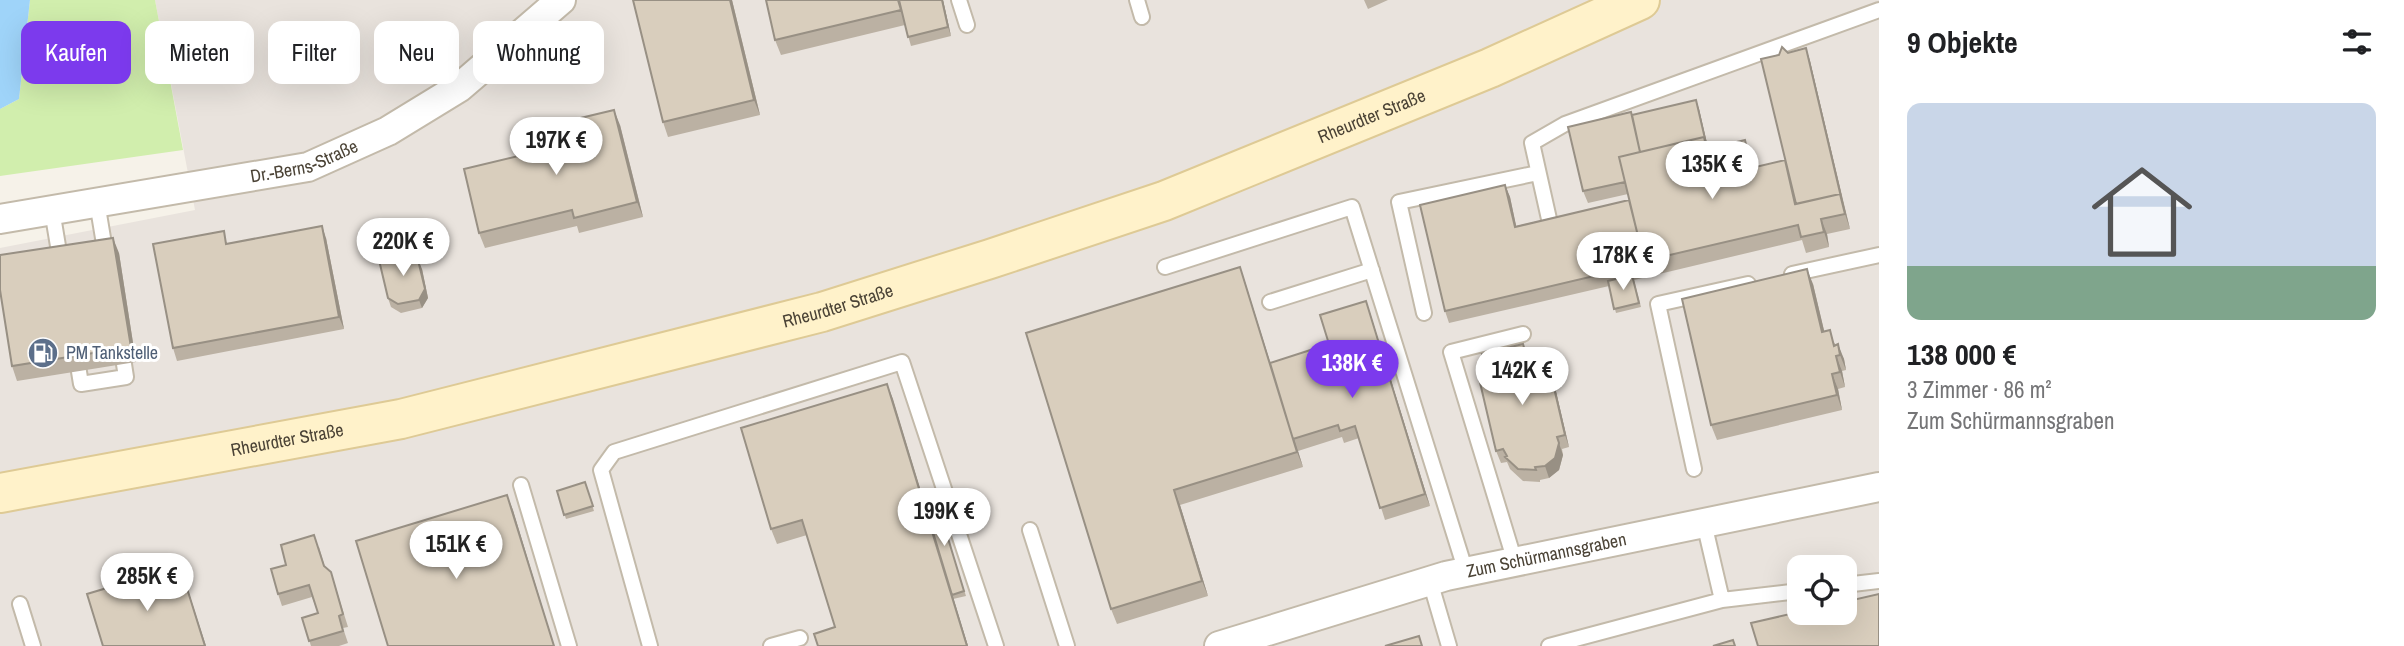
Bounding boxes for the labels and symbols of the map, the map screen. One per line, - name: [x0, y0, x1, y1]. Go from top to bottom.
- street label: Rheurdter Straße: [1314, 83, 1429, 149]
- pin: 197K €: [499, 118, 613, 177]
- street label: Dr.-Berns-Straße: [248, 133, 362, 189]
- pin: 135K €: [1655, 142, 1769, 201]
- pin: 220K €: [346, 218, 460, 278]
- pin: 178K €: [1566, 232, 1680, 292]
- street label: Rheurdter Straße: [780, 277, 896, 334]
- fuel station icon: PM Tankstelle: [26, 336, 60, 370]
- place label: PM Tankstelle: [66, 340, 158, 365]
- pin: 138K €: [1295, 340, 1409, 400]
- pin: 142K €: [1465, 348, 1579, 407]
- street label: Rheurdter Straße: [229, 417, 345, 462]
- pin: 199K €: [887, 489, 1001, 548]
- pin: 151K €: [399, 522, 513, 581]
- street label: Zum Schürmannsgraben: [1464, 526, 1628, 583]
- pin: 285K €: [90, 554, 204, 613]

